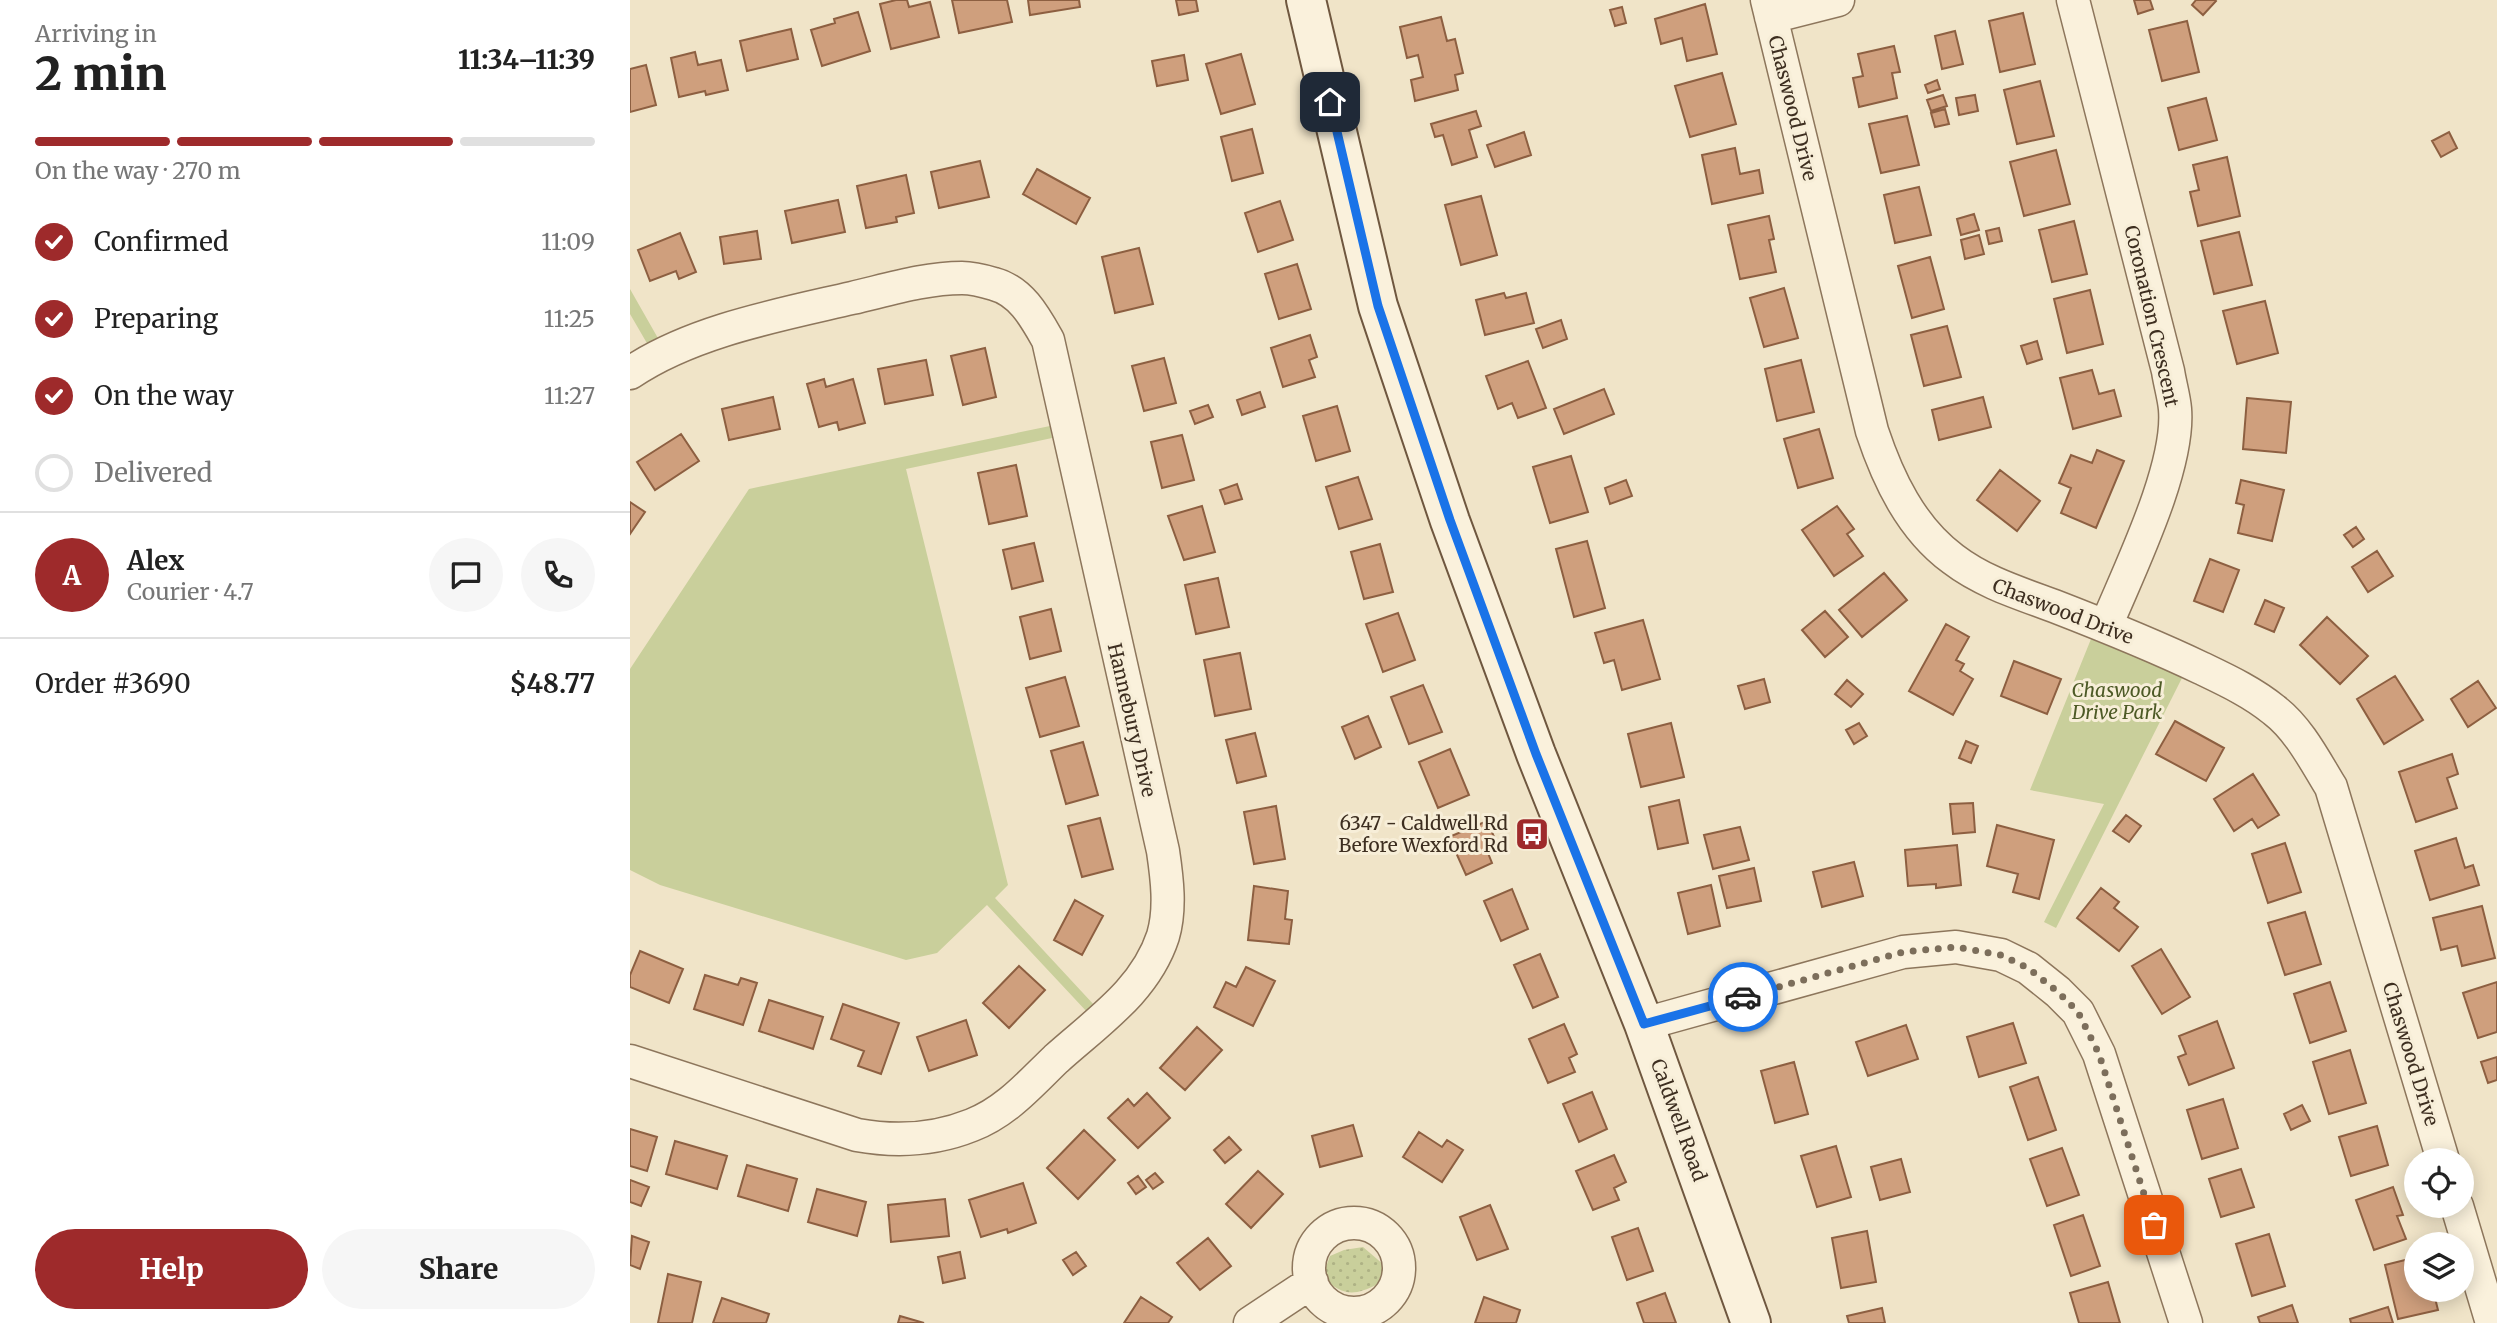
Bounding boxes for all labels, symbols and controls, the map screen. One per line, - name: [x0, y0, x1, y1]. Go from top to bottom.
- text: Arriving in: [35, 19, 157, 48]
- street label: Chaswood Drive: [1763, 33, 1823, 183]
- text: 11:34–11:39: [458, 43, 595, 76]
- text: 2 min: [35, 45, 167, 103]
- pin: [1300, 72, 1360, 132]
- icon: home: [1311, 83, 1349, 121]
- text: On the way · 270 m: [35, 156, 241, 185]
- icon: check: [35, 223, 73, 261]
- street label: Coronation Crescent: [2119, 223, 2185, 410]
- text: Confirmed: [94, 225, 229, 258]
- text: 11:09: [541, 227, 595, 256]
- icon: check: [35, 300, 73, 338]
- text: Preparing: [94, 302, 218, 335]
- text: 11:25: [544, 304, 595, 333]
- icon: check: [35, 377, 73, 415]
- text: On the way: [94, 379, 234, 412]
- text: 11:27: [544, 381, 595, 410]
- text: Delivered: [94, 456, 213, 489]
- button: chat: [429, 538, 503, 612]
- button: phone: [521, 538, 595, 612]
- text: Alex: [127, 544, 184, 577]
- text: A: [63, 559, 81, 592]
- street label: Chaswood Drive: [1989, 573, 2137, 649]
- text: Courier · 4.7: [127, 577, 254, 606]
- street label: Hannebury Drive: [1103, 641, 1161, 799]
- text: Order #3690: [35, 667, 191, 700]
- text: $48.77: [509, 667, 595, 700]
- park label: Chaswood Drive Park: [2071, 678, 2163, 724]
- place label: 6347 - Caldwell Rd Before Wexford Rd: [1338, 811, 1508, 857]
- bus stop icon: 6347 - Caldwell Rd Before Wexford Rd: [1513, 815, 1551, 853]
- courier: [1708, 962, 1778, 1032]
- icon: car: [1724, 978, 1762, 1016]
- street label: Chaswood Drive: [2378, 979, 2444, 1129]
- street label: Caldwell Road: [1646, 1056, 1712, 1184]
- map controls: [2404, 1148, 2474, 1302]
- button: locate: [2404, 1148, 2474, 1218]
- pin: [2124, 1195, 2184, 1255]
- icon: bag: [2135, 1206, 2173, 1244]
- button: Help: [35, 1229, 308, 1309]
- button: Share: [322, 1229, 595, 1309]
- button: layers: [2404, 1232, 2474, 1302]

